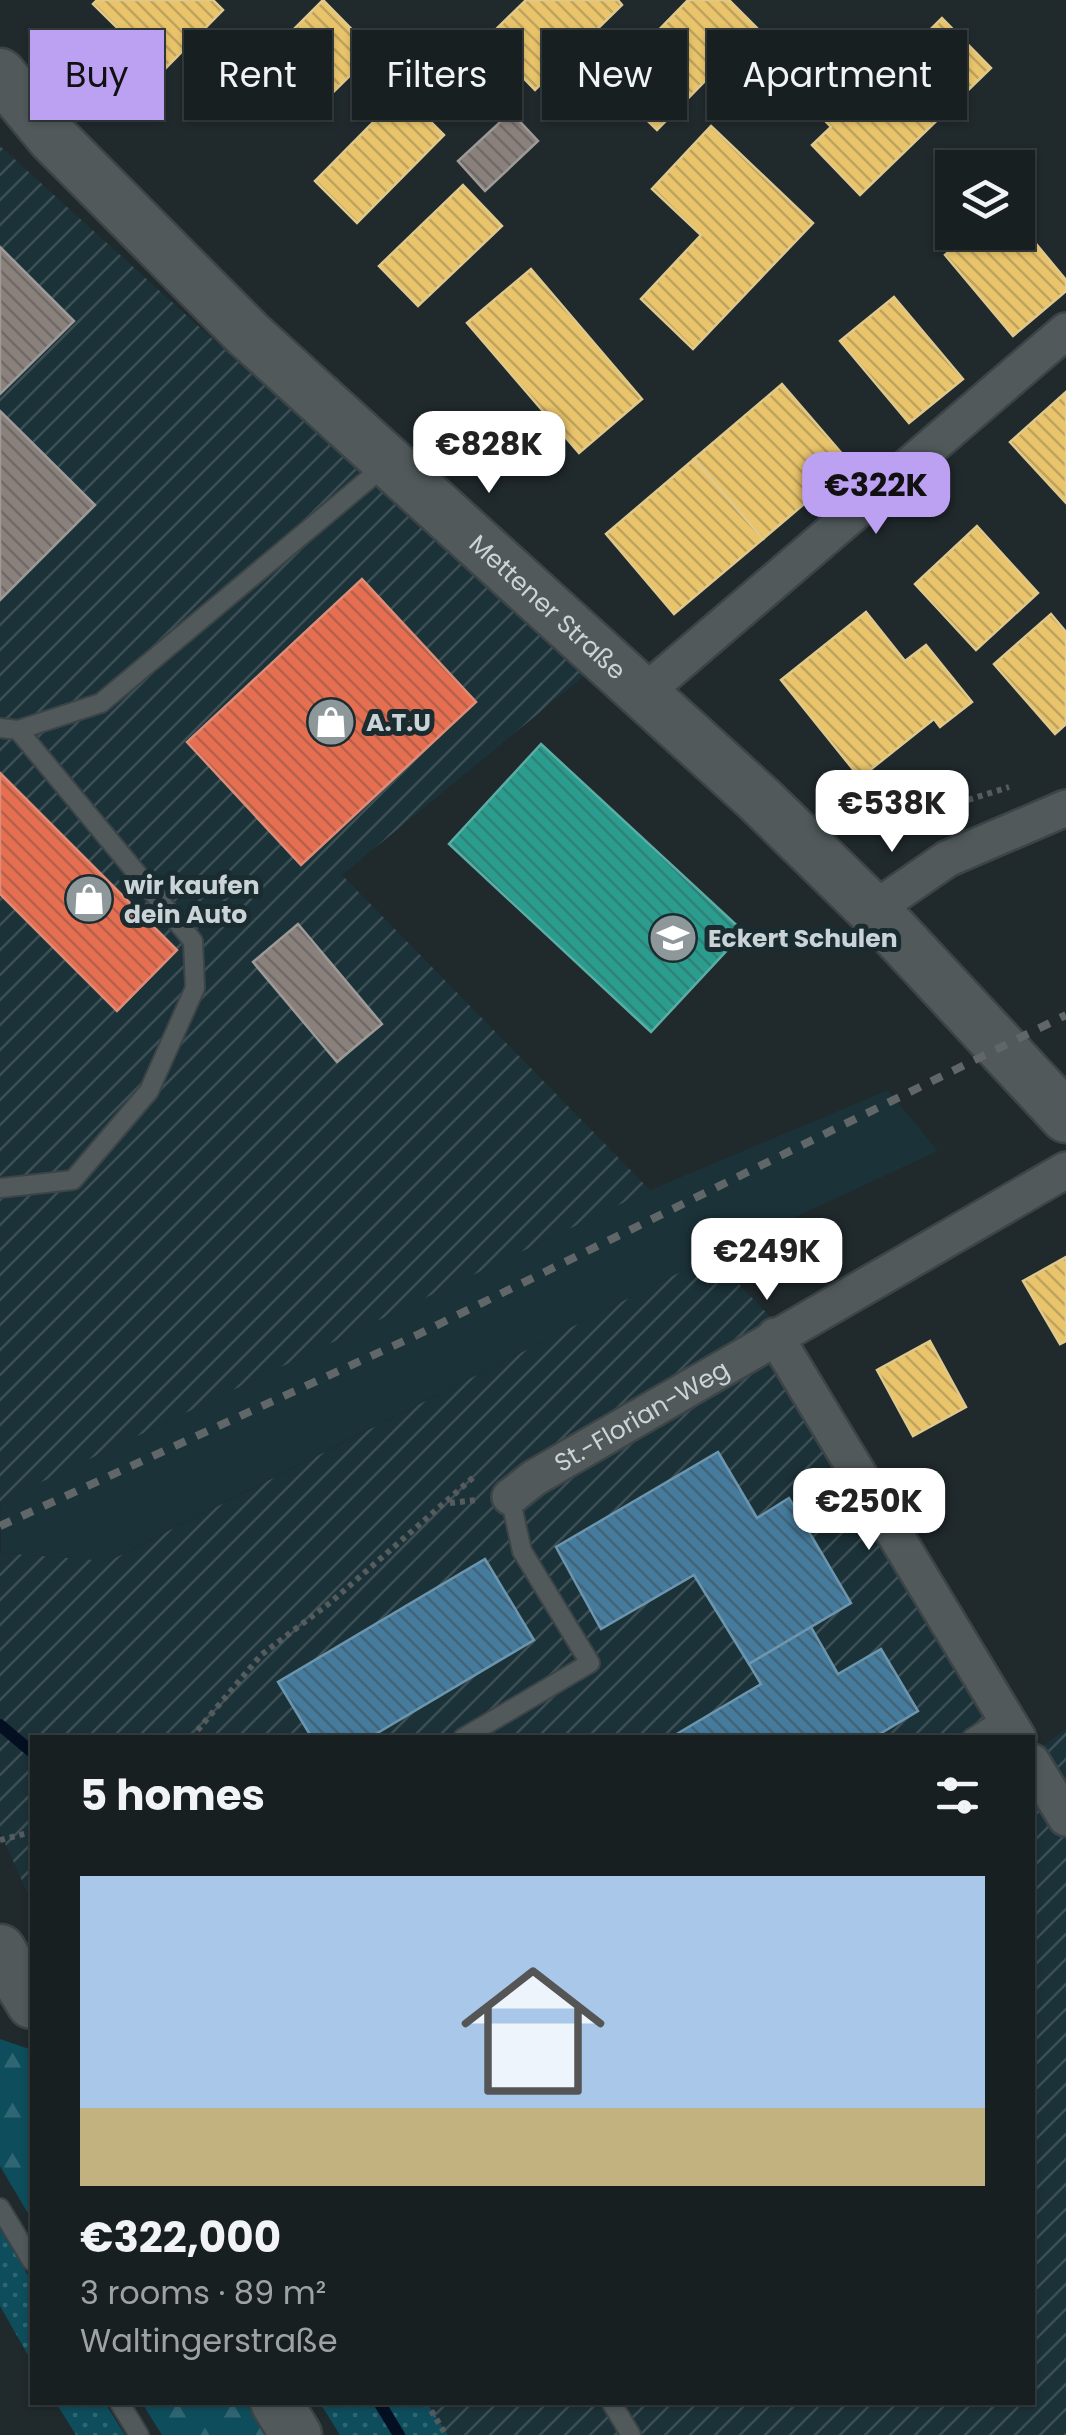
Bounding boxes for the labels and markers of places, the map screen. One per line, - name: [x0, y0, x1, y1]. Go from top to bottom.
- pin: €828K: [419, 411, 559, 496]
- pin: €322K: [806, 452, 946, 537]
- shop icon: A.T.U: [305, 696, 357, 748]
- place label: A.T.U: [366, 705, 431, 740]
- pin: €538K: [822, 770, 962, 855]
- place label: wir kaufen dein Auto: [124, 868, 260, 932]
- shop icon: wir kaufen dein Auto: [63, 873, 115, 925]
- school or university icon: Eckert Schulen: [647, 912, 699, 964]
- place label: Eckert Schulen: [708, 921, 897, 956]
- pin: €249K: [697, 1218, 837, 1303]
- pin: €250K: [799, 1468, 939, 1553]

